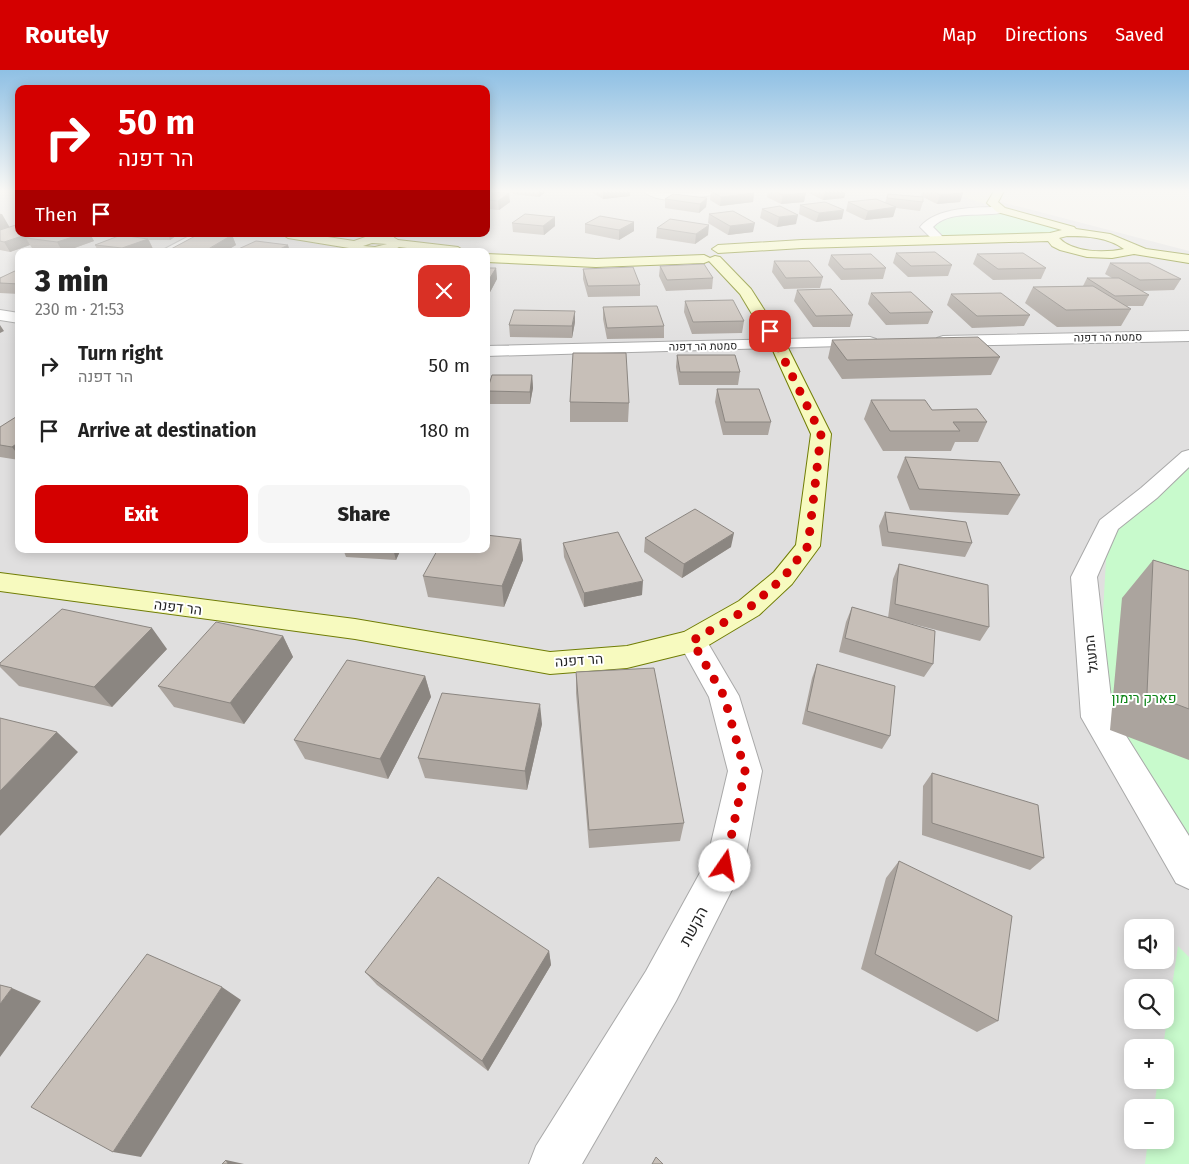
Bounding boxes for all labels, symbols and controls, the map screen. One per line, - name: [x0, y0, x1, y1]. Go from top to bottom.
- text: Routely: [25, 21, 109, 49]
- text: Map: [942, 24, 977, 46]
- text: Directions: [1005, 24, 1087, 46]
- text: Saved: [1115, 24, 1164, 46]
- text: 50 m: [118, 101, 195, 143]
- icon: right: [35, 105, 100, 170]
- text: הר דפנה: [118, 145, 194, 172]
- icon: arrive: [87, 200, 115, 228]
- text: Then: [35, 203, 77, 226]
- text: 3 min: [35, 263, 109, 299]
- button: close: [418, 265, 470, 317]
- text: 230 m · 21:53: [35, 300, 124, 319]
- pin: [749, 310, 791, 352]
- icon: arrive: [756, 317, 784, 345]
- street label: סמטת הר דפנה: [1074, 330, 1142, 345]
- street label: סמטת הר דפנה: [669, 339, 737, 354]
- text: Turn right: [78, 342, 163, 365]
- icon: right: [35, 352, 63, 380]
- text: 50 m: [429, 354, 470, 377]
- text: הר דפנה: [78, 367, 133, 386]
- icon: arrive: [35, 417, 63, 445]
- text: Arrive at destination: [78, 419, 257, 442]
- text: 180 m: [419, 419, 470, 442]
- button: Exit: [35, 485, 248, 543]
- button: Share: [258, 485, 470, 543]
- street label: הר דפנה: [153, 596, 203, 619]
- street label: המעגל: [1081, 634, 1102, 674]
- street label: הר דפנה: [554, 650, 604, 671]
- park label: פארק רימון: [1111, 690, 1177, 707]
- position arrow: [698, 839, 750, 891]
- street label: הקשת: [675, 903, 712, 949]
- map controls: [1124, 919, 1174, 1149]
- button: sound: [1124, 919, 1174, 969]
- button: search: [1124, 979, 1174, 1029]
- button: +: [1124, 1039, 1174, 1089]
- button: −: [1124, 1099, 1174, 1149]

